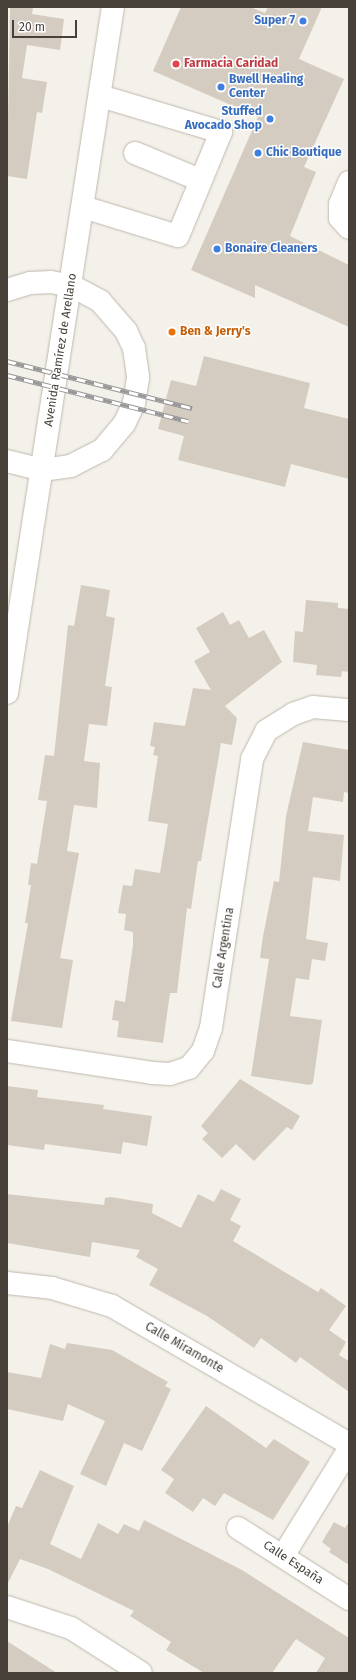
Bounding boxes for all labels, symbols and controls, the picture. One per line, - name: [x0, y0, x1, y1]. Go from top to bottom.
- scale bar: [14, 12, 79, 38]
- place label: Super 7: [254, 14, 295, 28]
- marker: Super 7: [298, 16, 308, 26]
- text: 20 m: [19, 20, 45, 34]
- place label: Farmacia Caridad: [184, 57, 278, 71]
- marker: Farmacia Caridad: [171, 59, 181, 69]
- place label: Bwell Healing Center: [229, 73, 303, 101]
- marker: Bwell Healing Center: [216, 82, 226, 92]
- place label: Stuffed Avocado Shop: [185, 105, 262, 133]
- marker: Stuffed Avocado Shop: [265, 114, 275, 124]
- place label: Chic Boutique: [266, 146, 342, 160]
- marker: Chic Boutique: [253, 148, 263, 158]
- place label: Bonaire Cleaners: [225, 242, 318, 256]
- marker: Bonaire Cleaners: [212, 244, 222, 254]
- street label: Avenida Ramírez de Arellano: [42, 272, 80, 428]
- place label: Ben & Jerry's: [180, 325, 251, 339]
- marker: Ben & Jerry's: [167, 327, 177, 337]
- street label: Calle Argentina: [210, 906, 238, 990]
- street label: Calle Miramonte: [142, 1320, 226, 1376]
- street label: Calle España: [260, 1538, 326, 1588]

